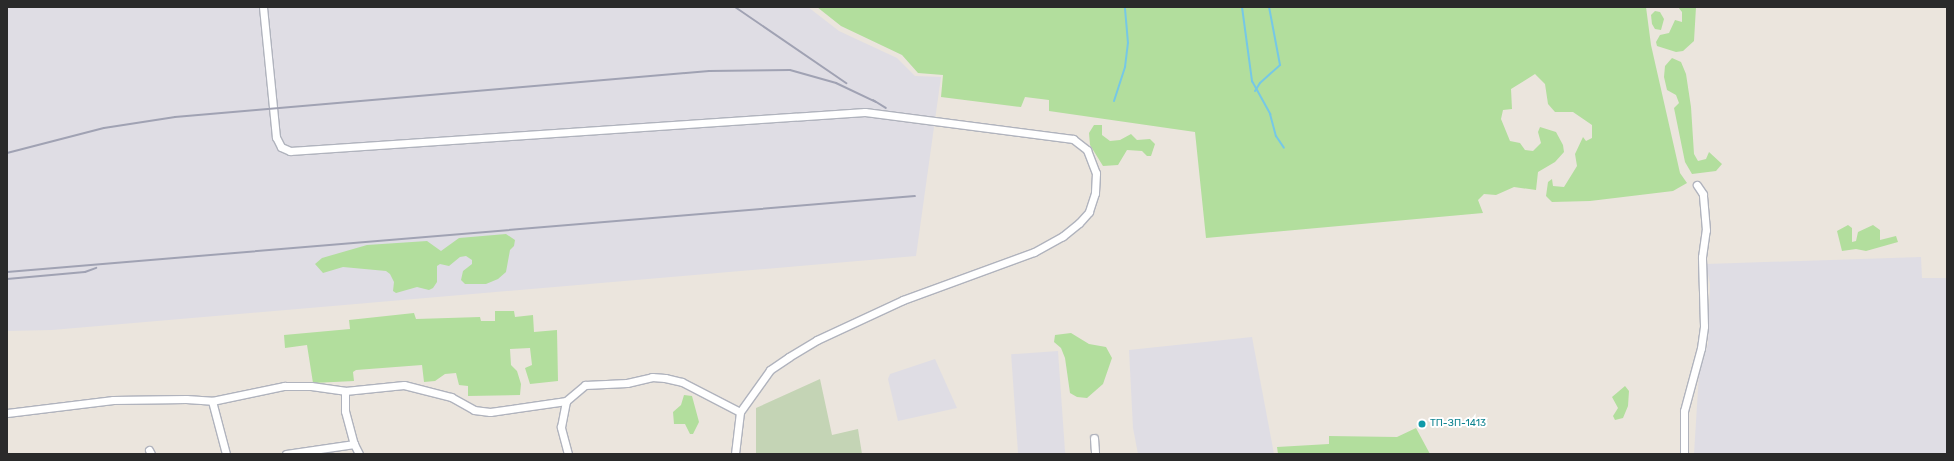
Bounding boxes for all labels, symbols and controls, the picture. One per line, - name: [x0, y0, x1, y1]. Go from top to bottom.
- place label: ТП-ЗП-1413: [1430, 418, 1486, 430]
- marker: ТП-ЗП-1413: [1417, 419, 1427, 429]

